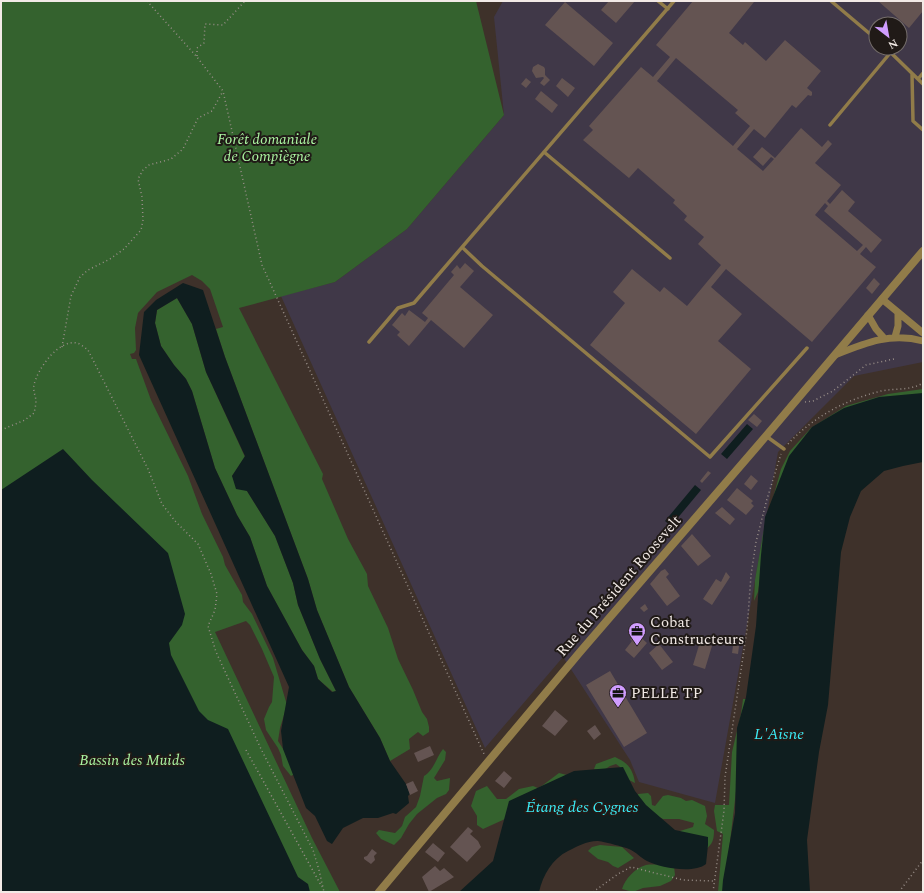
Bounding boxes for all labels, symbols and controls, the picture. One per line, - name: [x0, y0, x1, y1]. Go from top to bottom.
- north arrow: [868, 16, 908, 56]
- text: N: [885, 35, 901, 54]
- park label: Forêt domaniale de Compiègne: [217, 128, 317, 168]
- street label: Rue du Président Roosevelt: [551, 510, 687, 662]
- place label: Cobat Constructeurs: [650, 611, 745, 651]
- office icon: Cobat Constructeurs: [627, 621, 647, 646]
- place label: PELLE TP: [631, 682, 702, 705]
- office icon: PELLE TP: [608, 683, 628, 708]
- water label: L'Aisne: [754, 722, 804, 746]
- park label: Bassin des Muids: [79, 749, 185, 772]
- water label: Étang des Cygnes: [525, 795, 639, 819]

